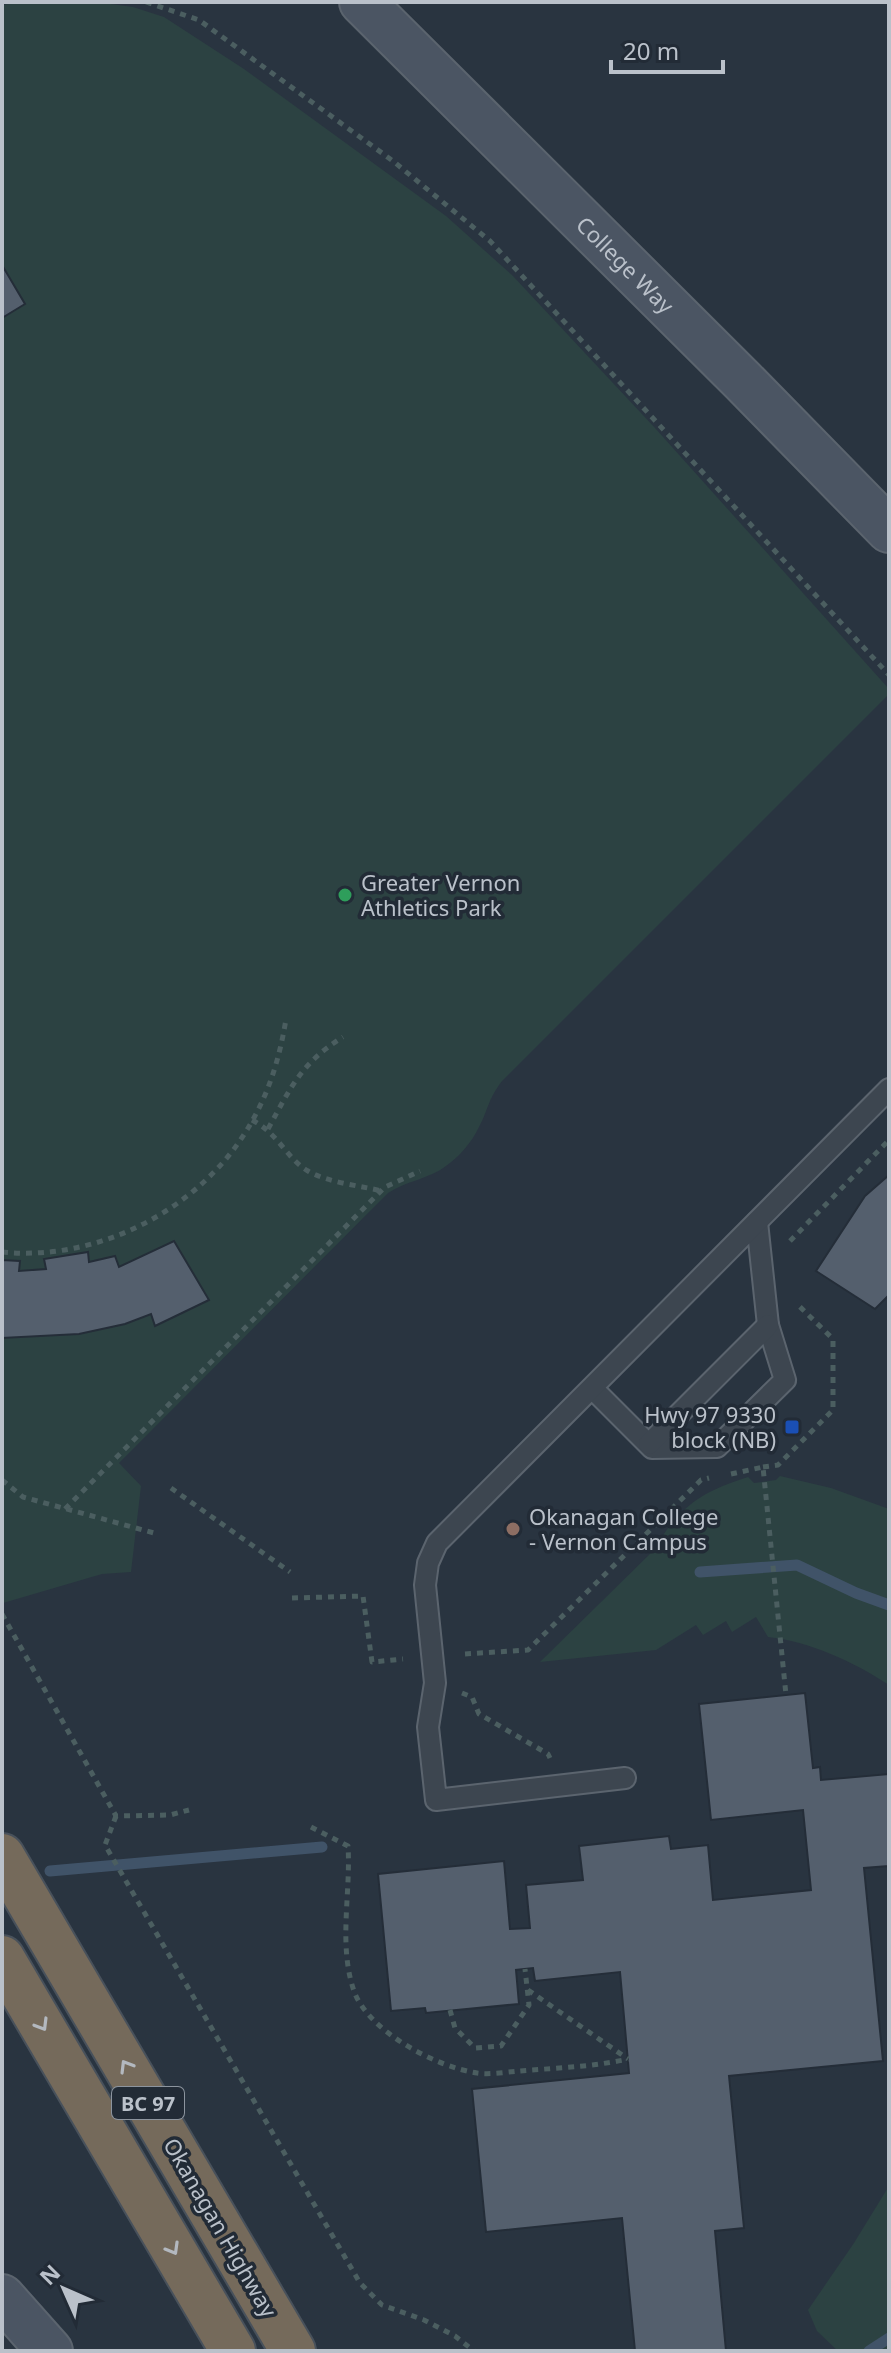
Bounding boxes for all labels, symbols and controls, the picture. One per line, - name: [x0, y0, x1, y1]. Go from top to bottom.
- scale bar: [611, 24, 723, 74]
- text: 20 m: [623, 34, 679, 67]
- street label: College Way: [570, 209, 682, 320]
- place label: Greater Vernon Athletics Park: [361, 867, 520, 922]
- marker: Greater Vernon Athletics Park: [336, 886, 354, 904]
- place label: Hwy 97 9330 block (NB): [644, 1399, 776, 1454]
- marker: Hwy 97 9330 block (NB): [783, 1418, 801, 1436]
- place label: Okanagan College - Vernon Campus: [529, 1501, 718, 1556]
- marker: Okanagan College - Vernon Campus: [504, 1520, 522, 1538]
- one-way arrow: [32, 2016, 48, 2031]
- one-way arrow: [120, 2060, 136, 2075]
- road number: BC 97: [112, 2087, 184, 2119]
- street label: Okanagan Highway: [157, 2132, 285, 2323]
- one-way arrow: [163, 2240, 179, 2255]
- north arrow: [24, 2249, 104, 2329]
- text: N: [32, 2257, 66, 2291]

